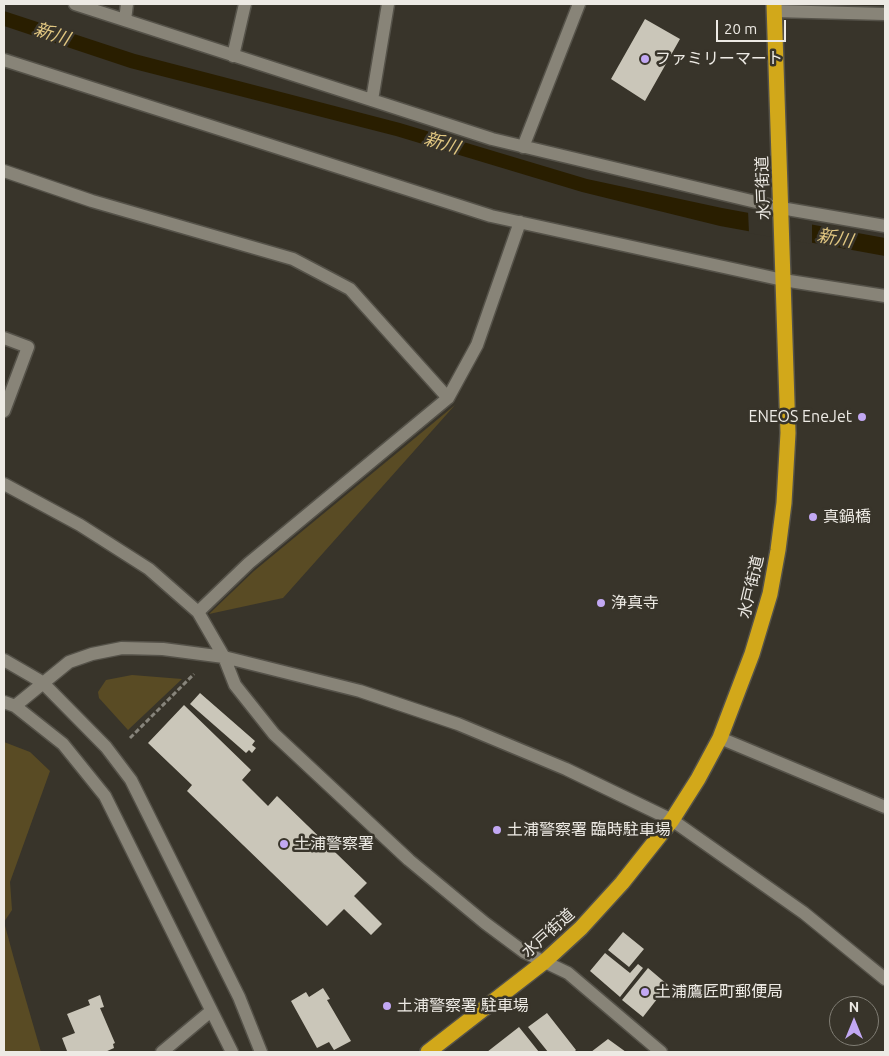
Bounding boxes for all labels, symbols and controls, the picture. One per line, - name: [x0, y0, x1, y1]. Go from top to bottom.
- scale bar: [719, 10, 789, 42]
- water label: 新川: [32, 18, 72, 50]
- text: 20 m: [724, 20, 757, 37]
- place label: ファミリーマート: [655, 49, 783, 69]
- marker: ファミリーマート: [639, 53, 651, 65]
- water label: 新川: [422, 127, 462, 159]
- street label: 水戸街道: [752, 156, 774, 220]
- water label: 新川: [815, 224, 855, 252]
- place label: ENEOS EneJet: [748, 407, 852, 427]
- marker: ENEOS EneJet: [856, 411, 868, 423]
- place label: 真鍋橋: [823, 507, 871, 527]
- marker: 真鍋橋: [807, 511, 819, 523]
- street label: 水戸街道: [734, 554, 768, 620]
- place label: 浄真寺: [611, 593, 659, 613]
- marker: 浄真寺: [595, 597, 607, 609]
- place label: 土浦警察署 臨時駐車場: [507, 820, 671, 840]
- marker: 土浦警察署 臨時駐車場: [491, 824, 503, 836]
- place label: 土浦警察署: [294, 834, 374, 854]
- marker: 土浦警察署: [278, 838, 290, 850]
- street label: 水戸街道: [518, 904, 578, 962]
- place label: 土浦鷹匠町郵便局: [655, 982, 783, 1002]
- marker: 土浦鷹匠町郵便局: [639, 986, 651, 998]
- place label: 土浦警察署 駐車場: [397, 996, 529, 1016]
- north arrow: [829, 996, 879, 1046]
- text: N: [849, 999, 859, 1015]
- marker: 土浦警察署 駐車場: [381, 1000, 393, 1012]

